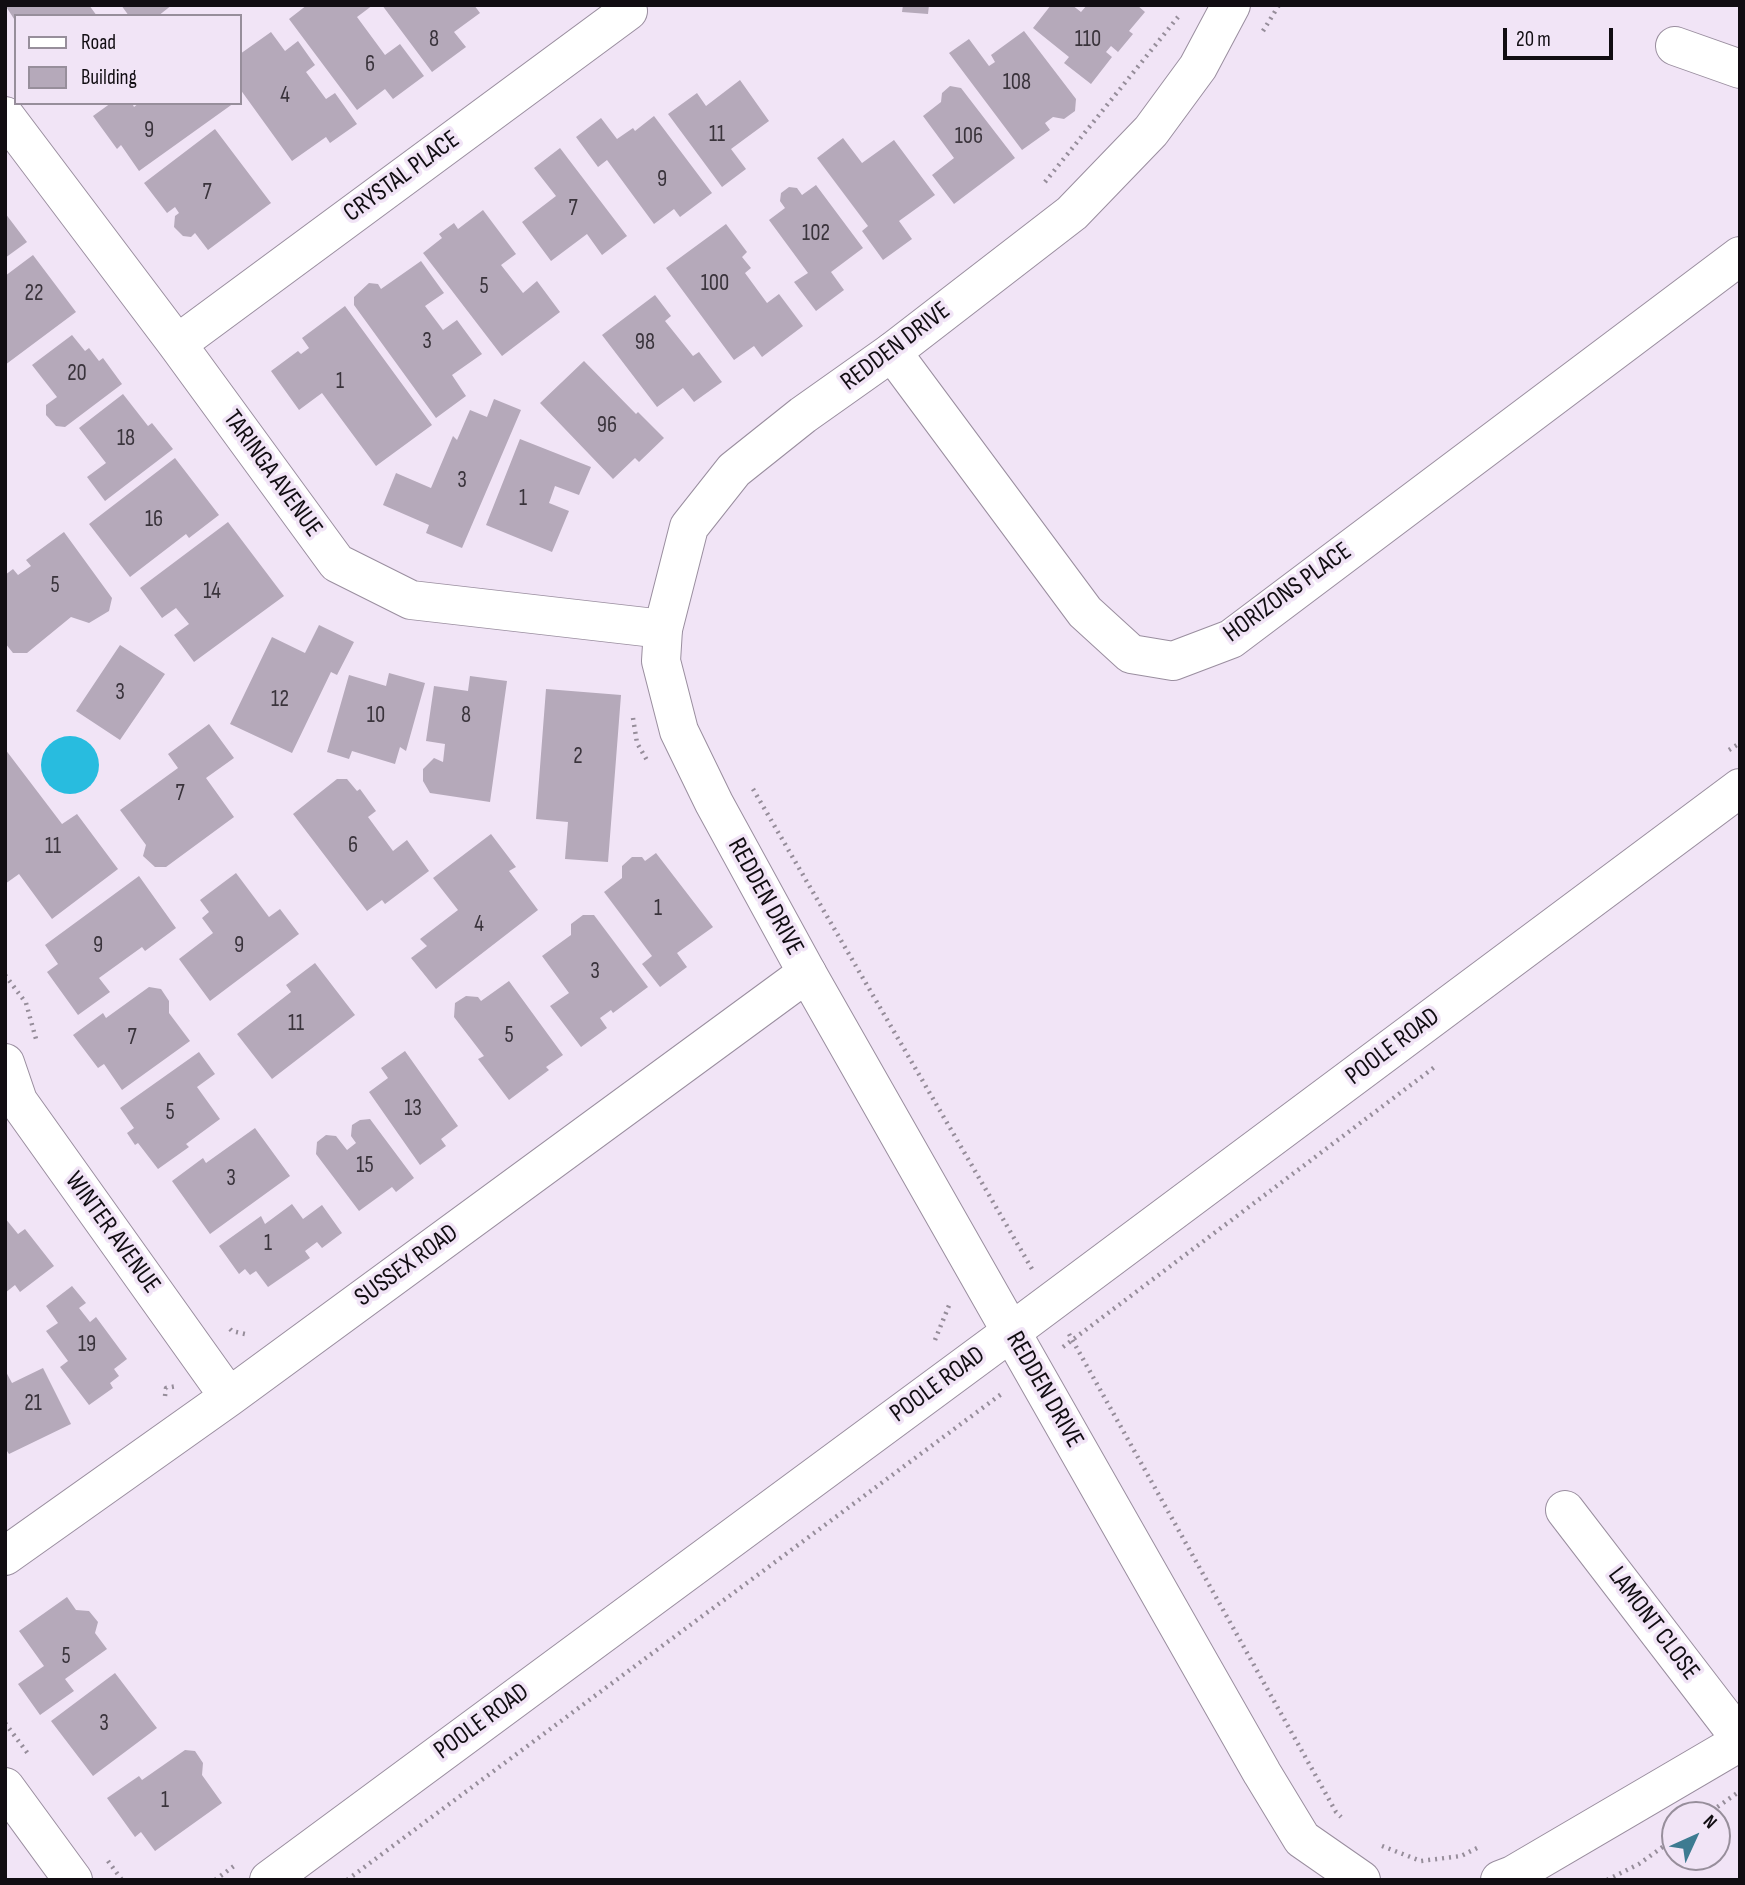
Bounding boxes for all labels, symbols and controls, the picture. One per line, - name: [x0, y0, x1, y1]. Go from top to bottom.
- legend: [14, 14, 242, 105]
- scale bar: [1507, 14, 1617, 58]
- house number: 8: [429, 26, 439, 54]
- house number: 110: [1075, 26, 1101, 54]
- text: 20 m: [1516, 27, 1551, 52]
- text: Road: [81, 30, 116, 55]
- house number: 6: [365, 51, 375, 79]
- text: Building: [81, 65, 137, 90]
- house number: 108: [1003, 69, 1031, 97]
- house number: 4: [280, 82, 290, 110]
- house number: 9: [144, 117, 154, 145]
- house number: 11: [709, 121, 725, 149]
- house number: 106: [955, 123, 983, 151]
- street label: CRYSTAL PLACE: [338, 125, 466, 229]
- house number: 9: [657, 166, 667, 194]
- house number: 7: [202, 179, 212, 207]
- house number: 7: [568, 195, 578, 223]
- house number: 102: [802, 220, 830, 248]
- house number: 100: [701, 270, 729, 298]
- house number: 5: [479, 273, 489, 301]
- house number: 22: [25, 280, 43, 308]
- street label: REDDEN DRIVE: [835, 296, 957, 398]
- house number: 3: [422, 328, 432, 356]
- house number: 98: [635, 329, 655, 357]
- house number: 20: [67, 360, 87, 388]
- house number: 1: [336, 368, 344, 396]
- street label: TARINGA AVENUE: [216, 405, 328, 543]
- house number: 96: [597, 412, 617, 440]
- house number: 18: [117, 425, 135, 453]
- house number: 3: [457, 467, 467, 495]
- house number: 1: [519, 485, 527, 513]
- house number: 16: [145, 506, 163, 534]
- street label: HORIZONS PLACE: [1218, 536, 1358, 650]
- house number: 5: [50, 572, 60, 600]
- house number: 14: [203, 578, 221, 606]
- house number: 3: [115, 679, 125, 707]
- house number: 12: [271, 686, 289, 714]
- house number: 10: [367, 702, 385, 730]
- house number: 8: [461, 702, 471, 730]
- house number: 2: [573, 743, 583, 771]
- house number: 7: [175, 780, 185, 808]
- house number: 6: [348, 832, 358, 860]
- house number: 11: [45, 833, 61, 861]
- street label: REDDEN DRIVE: [720, 833, 810, 961]
- house number: 1: [654, 895, 662, 923]
- house number: 4: [474, 911, 484, 939]
- house number: 9: [93, 932, 103, 960]
- house number: 9: [234, 932, 244, 960]
- house number: 3: [590, 958, 600, 986]
- street label: POOLE ROAD: [1340, 1002, 1446, 1092]
- house number: 11: [288, 1010, 304, 1038]
- house number: 5: [504, 1022, 514, 1050]
- house number: 7: [127, 1024, 137, 1052]
- house number: 13: [404, 1095, 422, 1123]
- house number: 5: [165, 1099, 175, 1127]
- house number: 15: [356, 1152, 374, 1180]
- house number: 3: [226, 1165, 236, 1193]
- street label: WINTER AVENUE: [58, 1166, 166, 1300]
- street label: SUSSEX ROAD: [349, 1218, 465, 1314]
- house number: 1: [264, 1230, 272, 1258]
- street label: REDDEN DRIVE: [998, 1326, 1090, 1454]
- house number: 19: [78, 1331, 96, 1359]
- street label: POOLE ROAD: [885, 1340, 991, 1430]
- house number: 21: [24, 1390, 42, 1418]
- street label: LAMONT CLOSE: [1600, 1561, 1706, 1687]
- house number: 5: [61, 1643, 71, 1671]
- street label: POOLE ROAD: [429, 1677, 535, 1767]
- house number: 3: [99, 1710, 109, 1738]
- house number: 1: [161, 1787, 169, 1815]
- north arrow: [1661, 1801, 1731, 1871]
- text: N: [1698, 1810, 1722, 1834]

